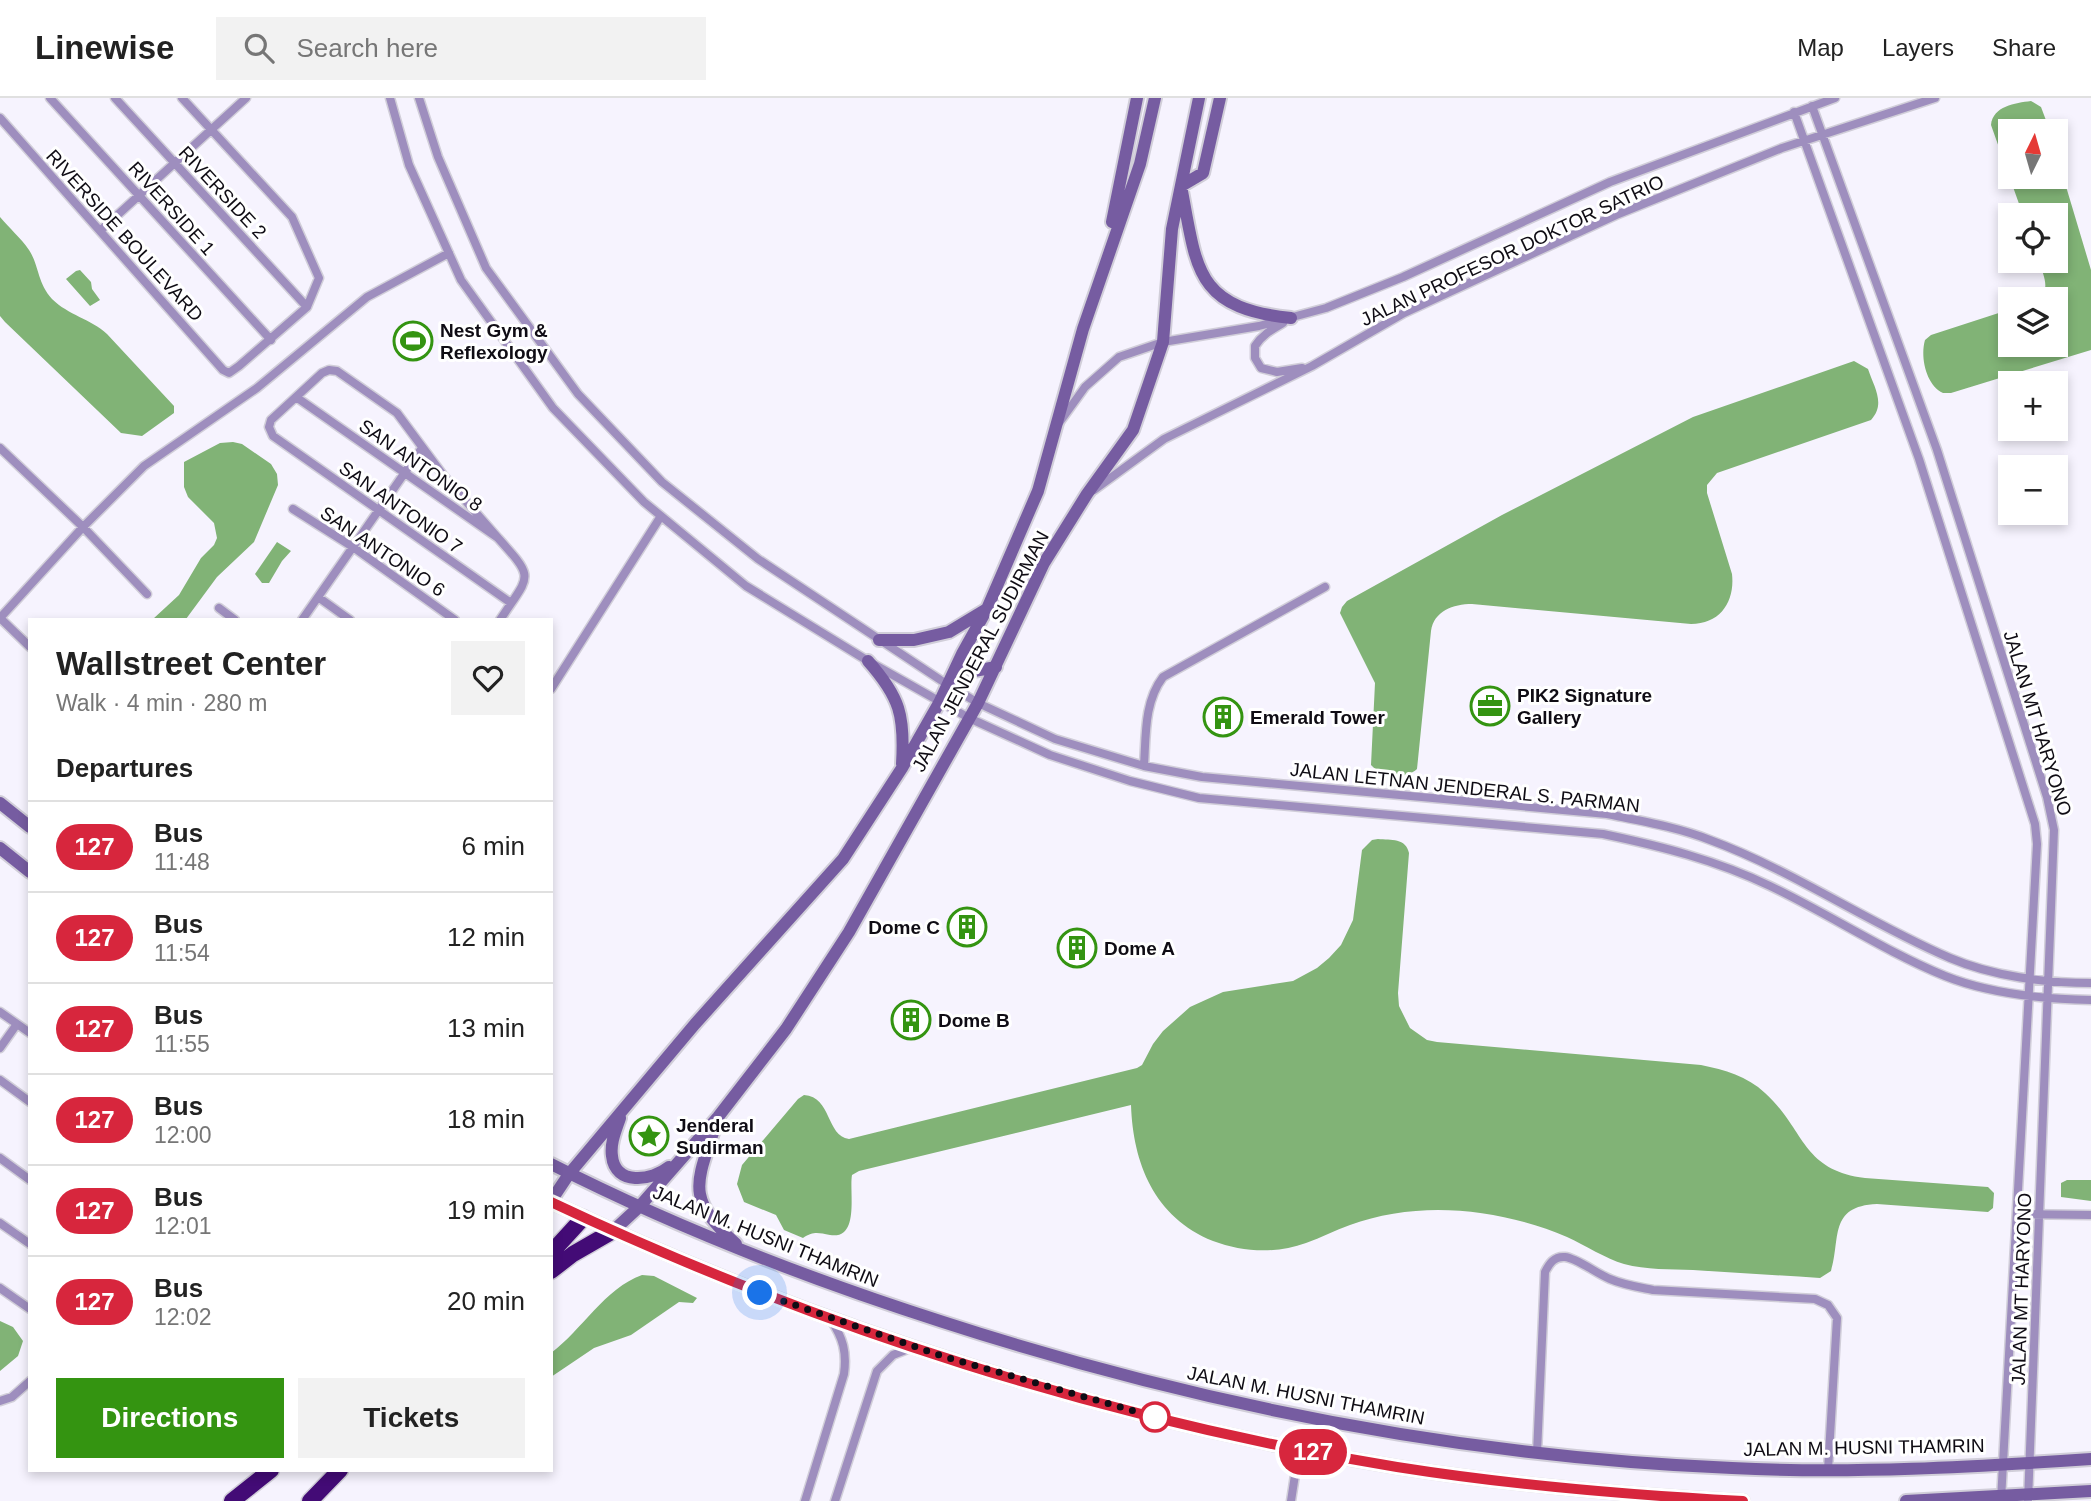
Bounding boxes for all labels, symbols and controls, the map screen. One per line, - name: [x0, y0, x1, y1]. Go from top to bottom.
- search box: [216, 17, 706, 80]
- text: Linewise: [35, 29, 174, 66]
- icon: search: [240, 29, 278, 67]
- text: Search here: [296, 33, 438, 63]
- text: Map: [1797, 34, 1844, 61]
- text: Layers: [1882, 34, 1954, 61]
- text: Share: [1992, 34, 2056, 61]
- north arrow: [1998, 119, 2068, 189]
- map controls: [1998, 119, 2068, 525]
- street label: RIVERSIDE 2: [175, 142, 271, 243]
- street label: RIVERSIDE BOULEVARD: [42, 145, 207, 325]
- street label: RIVERSIDE 1: [124, 157, 219, 259]
- street label: JALAN PROFESOR DOKTOR SATRIO: [1357, 171, 1667, 330]
- button: locate: [1998, 203, 2068, 273]
- button: layers: [1998, 287, 2068, 357]
- sports icon: Nest Gym & Reflexology: [392, 320, 434, 362]
- place label: Nest Gym & Reflexology: [440, 320, 548, 363]
- button: +: [1998, 371, 2068, 441]
- street label: SAN ANTONIO 8: [355, 415, 486, 516]
- button: −: [1998, 455, 2068, 525]
- street label: SAN ANTONIO 7: [335, 457, 466, 558]
- street label: SAN ANTONIO 6: [317, 502, 449, 601]
- street label: JALAN JENDERAL SUDIRMAN: [908, 527, 1053, 775]
- street label: JALAN MT HARYONO: [1999, 628, 2076, 818]
- button: heart: [451, 641, 525, 715]
- text: Wallstreet Center: [56, 645, 326, 682]
- office icon: PIK2 Signature Gallery: [1469, 685, 1511, 727]
- place label: PIK2 Signature Gallery: [1517, 685, 1652, 728]
- text: Walk · 4 min · 280 m: [56, 690, 267, 716]
- building icon: Emerald Tower: [1202, 696, 1244, 738]
- place label: Emerald Tower: [1250, 707, 1385, 728]
- text: Departures: [56, 753, 193, 783]
- street label: JALAN LETNAN JENDERAL S. PARMAN: [1289, 759, 1641, 816]
- text: Bus: [154, 818, 203, 848]
- text: 6 min: [461, 831, 525, 861]
- text: 127: [74, 833, 115, 860]
- text: 11:48: [154, 849, 210, 875]
- building icon: Dome C: [946, 906, 988, 948]
- text: Bus: [154, 909, 203, 939]
- place label: Dome C: [868, 917, 940, 938]
- text: 12 min: [447, 922, 525, 952]
- text: 127: [74, 924, 115, 951]
- building icon: Dome A: [1056, 927, 1098, 969]
- place label: Dome A: [1104, 938, 1175, 959]
- text: 11:54: [154, 940, 210, 966]
- building icon: Dome B: [890, 999, 932, 1041]
- text: Bus: [154, 1000, 203, 1030]
- place label: Dome B: [938, 1010, 1010, 1031]
- text: 13 min: [447, 1013, 525, 1043]
- text: 127: [74, 1015, 115, 1042]
- text: 11:55: [154, 1031, 210, 1057]
- text: Bus: [154, 1091, 203, 1121]
- text: 18 min: [447, 1104, 525, 1134]
- text: 127: [74, 1106, 115, 1133]
- place icon: Jenderal Sudirman: [628, 1115, 670, 1157]
- place label: Jenderal Sudirman: [676, 1115, 764, 1158]
- text: 12:00: [154, 1122, 212, 1148]
- text: Bus: [154, 1182, 203, 1212]
- street label: JALAN M. HUSNI THAMRIN: [650, 1182, 882, 1291]
- street label: JALAN MT HARYONO: [2008, 1192, 2035, 1386]
- text: 19 min: [447, 1195, 525, 1225]
- text: 127: [74, 1197, 115, 1224]
- text: 12:01: [154, 1213, 212, 1239]
- text: Bus: [154, 1273, 203, 1303]
- your location: [742, 1275, 777, 1310]
- text: 20 min: [447, 1286, 525, 1316]
- text: 127: [74, 1288, 115, 1315]
- text: 12:02: [154, 1304, 212, 1330]
- street label: JALAN M. HUSNI THAMRIN: [1185, 1362, 1426, 1429]
- button: Directions: [56, 1378, 284, 1458]
- button: Tickets: [298, 1378, 525, 1458]
- unlabelled marker: [1140, 1402, 1170, 1432]
- line badge: 127: [1273, 1429, 1353, 1475]
- street label: JALAN M. HUSNI THAMRIN: [1743, 1435, 1985, 1460]
- text: 127: [1293, 1438, 1333, 1465]

